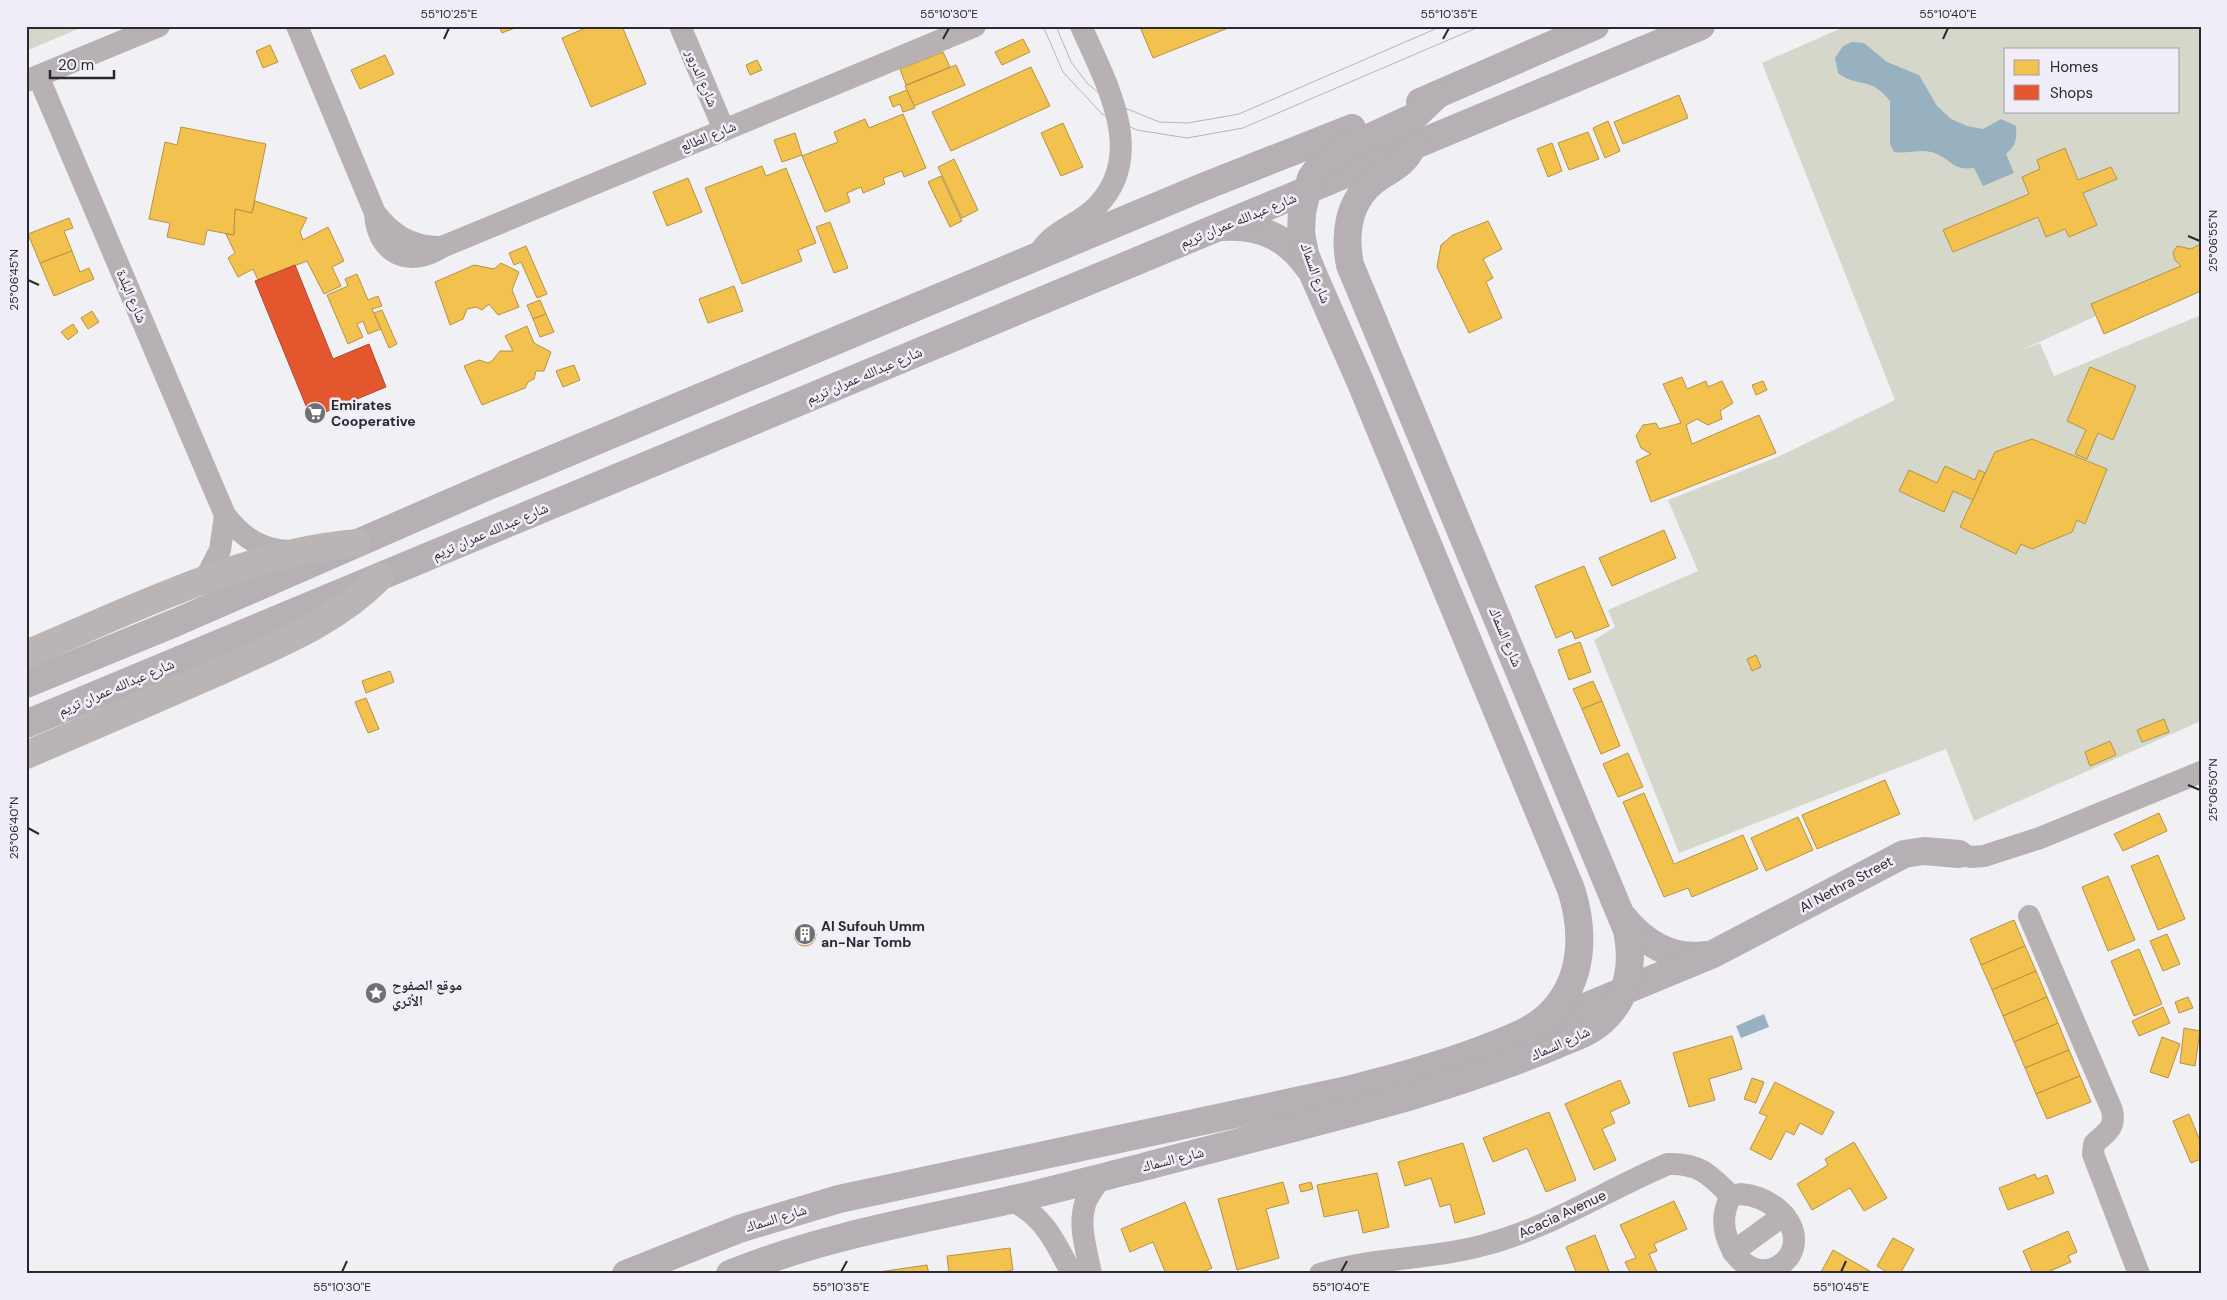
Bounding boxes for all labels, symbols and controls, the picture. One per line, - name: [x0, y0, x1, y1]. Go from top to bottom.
- text: 55°10'25"E: [421, 6, 478, 22]
- text: 55°10'30"E: [920, 6, 978, 22]
- text: 55°10'35"E: [1420, 6, 1478, 22]
- text: 55°10'40"E: [1919, 6, 1977, 22]
- street label: شارع الدرور: [681, 46, 722, 110]
- scale bar: [50, 48, 114, 80]
- legend: [2004, 48, 2180, 112]
- text: 20 m: [58, 55, 94, 75]
- text: Homes: [2050, 57, 2099, 77]
- text: Shops: [2050, 83, 2093, 103]
- street label: شارع الطالع: [677, 117, 739, 156]
- street label: شارع عبدالله عمران تريم: [1177, 188, 1299, 253]
- text: 25°06'55"N: [2205, 210, 2221, 272]
- street label: شارع السماك: [1296, 240, 1335, 306]
- text: 25°06'45"N: [6, 249, 22, 311]
- street label: شارع البلدة: [112, 266, 151, 326]
- street label: شارع عبدالله عمران تريم: [803, 342, 925, 408]
- place label: Emirates Cooperative: [331, 396, 416, 430]
- supermarket icon: Emirates Cooperative: [303, 401, 327, 425]
- street label: شارع عبدالله عمران تريم: [429, 498, 551, 564]
- street label: شارع السماك: [1484, 604, 1527, 670]
- street label: شارع عبدالله عمران تريم: [55, 654, 177, 720]
- text: 25°06'50"N: [2205, 759, 2221, 821]
- text: 25°06'40"N: [6, 797, 22, 859]
- street label: Al Nethra Street: [1796, 852, 1896, 916]
- place label: Al Sufouh Umm an-Nar Tomb: [821, 917, 925, 951]
- building icon: Al Sufouh Umm an-Nar Tomb: [793, 922, 817, 946]
- place label: موقع الصفوح الأثري: [392, 976, 462, 1012]
- place icon: موقع الصفوح الأثري: [364, 981, 388, 1005]
- street label: شارع السماك: [1528, 1022, 1593, 1065]
- street label: شارع السماك: [1140, 1143, 1206, 1176]
- street label: Acacia Avenue: [1515, 1186, 1609, 1242]
- street label: شارع السماك: [743, 1200, 809, 1237]
- text: 55°10'30"E: [313, 1279, 371, 1295]
- text: 55°10'35"E: [812, 1279, 870, 1295]
- text: 55°10'40"E: [1312, 1279, 1370, 1295]
- text: 55°10'45"E: [1813, 1279, 1870, 1295]

